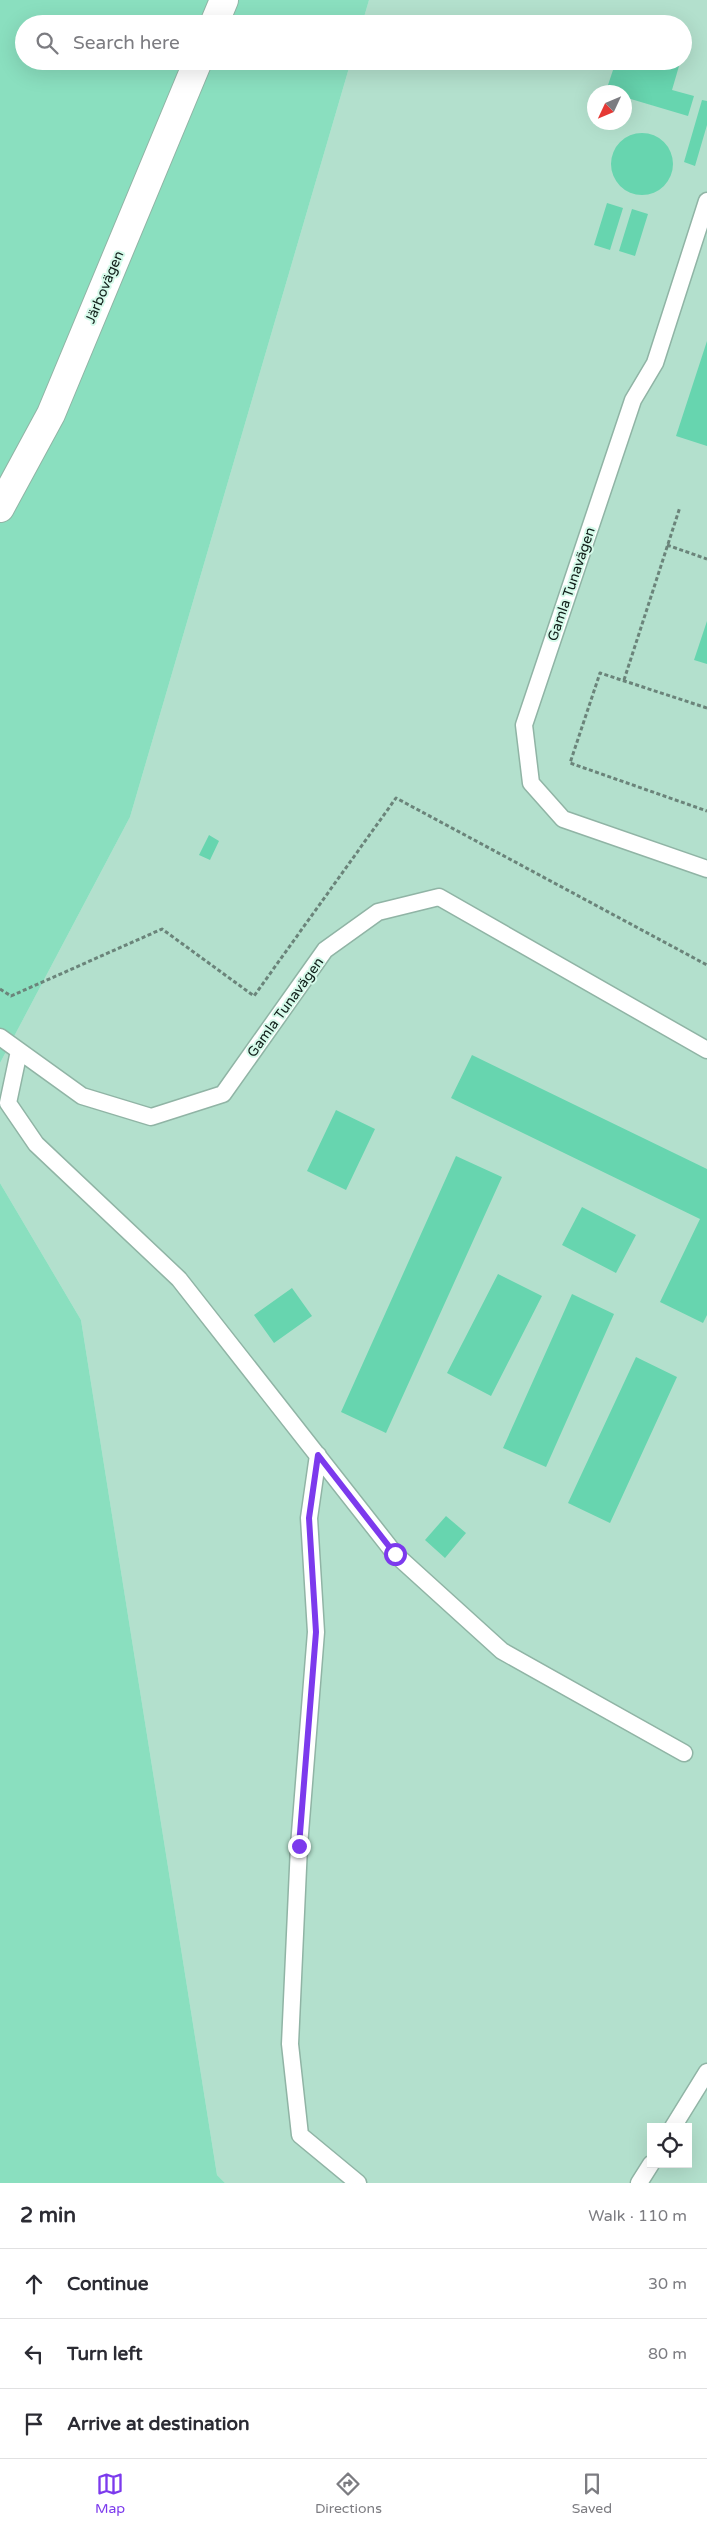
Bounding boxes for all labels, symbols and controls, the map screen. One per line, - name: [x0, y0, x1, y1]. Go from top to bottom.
- search box: [15, 15, 692, 70]
- icon: search: [33, 29, 61, 57]
- text: Search here: [73, 32, 180, 54]
- north arrow: [587, 85, 632, 130]
- street label: Järbovägen: [81, 248, 127, 326]
- street label: Gamla Tunavägen: [544, 525, 599, 643]
- street label: Gamla Tunavägen: [243, 954, 327, 1061]
- route start: [384, 1543, 407, 1566]
- route end: [288, 1835, 311, 1858]
- map controls: [647, 2123, 692, 2168]
- button: locate: [647, 2123, 692, 2168]
- text: 2 min: [20, 2203, 76, 2228]
- text: Walk · 110 m: [588, 2206, 687, 2226]
- icon: ahead: [20, 2270, 48, 2298]
- text: Continue: [67, 2273, 149, 2295]
- text: 30 m: [648, 2274, 687, 2294]
- icon: left: [20, 2340, 48, 2368]
- text: Turn left: [67, 2343, 143, 2365]
- text: 80 m: [648, 2344, 687, 2364]
- icon: arrive: [20, 2410, 48, 2438]
- text: Arrive at destination: [67, 2413, 250, 2435]
- tab: Map: [95, 2470, 125, 2517]
- tab: Directions: [315, 2470, 382, 2517]
- tab: Saved: [572, 2470, 612, 2517]

